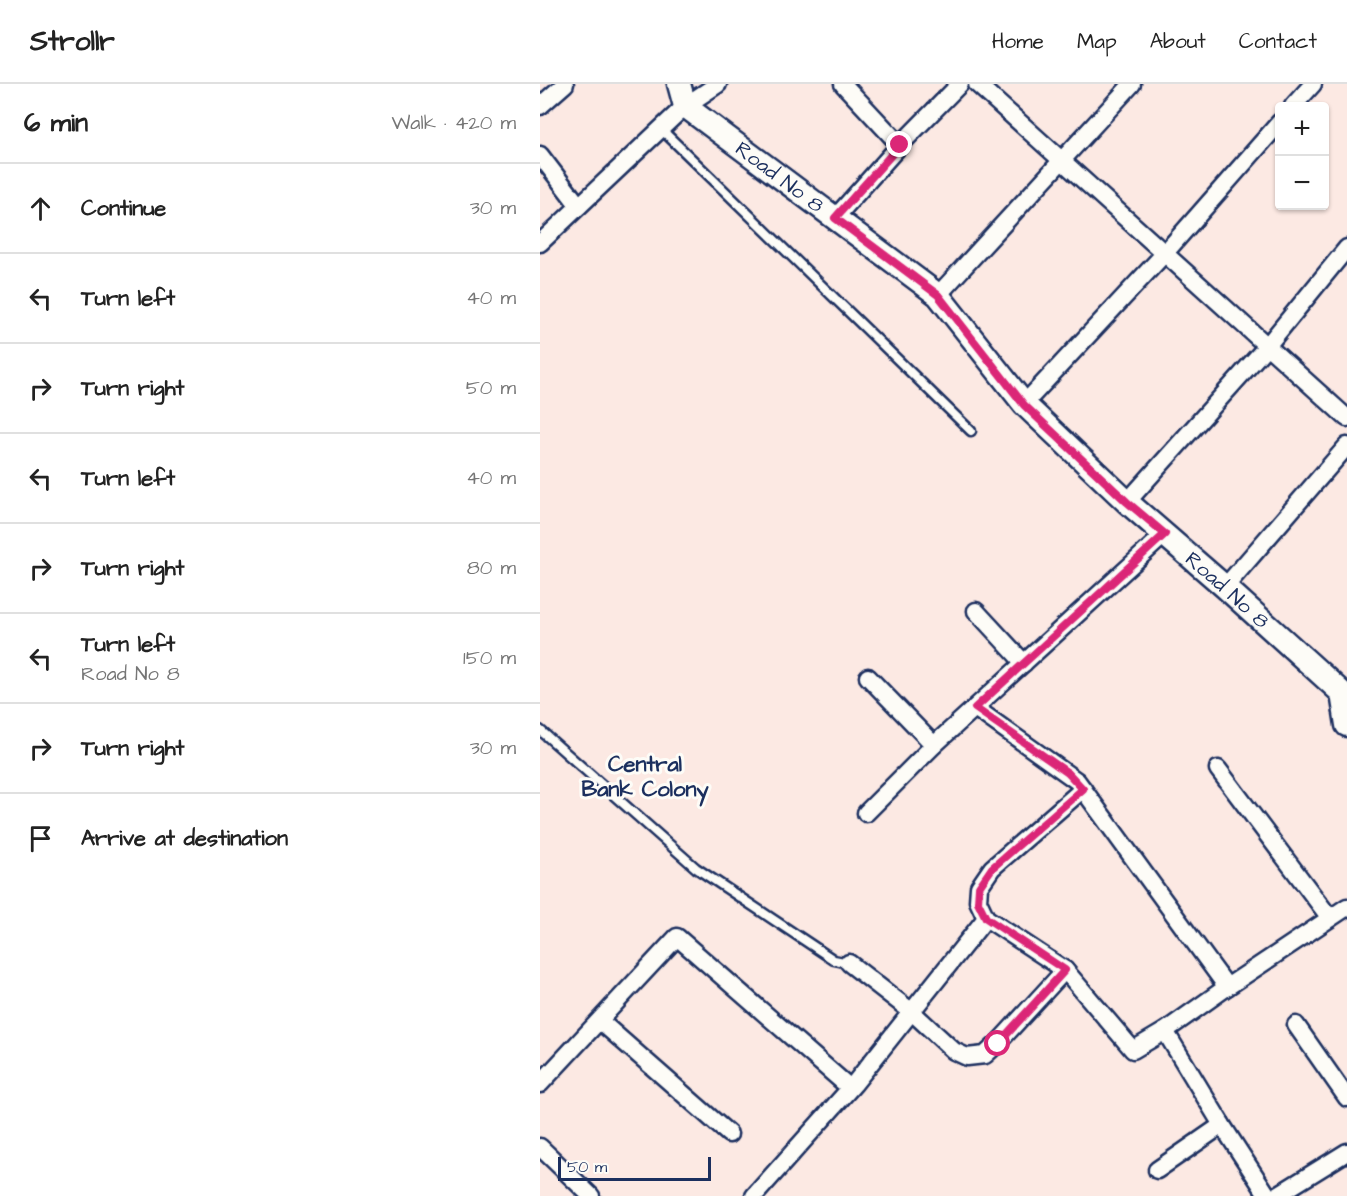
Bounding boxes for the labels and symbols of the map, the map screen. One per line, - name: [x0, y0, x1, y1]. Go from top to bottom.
- route end: [886, 131, 912, 157]
- street label: Road No 8: [729, 134, 830, 220]
- street label: Road No 8: [1179, 545, 1276, 636]
- district label: Central Bank Colony: [581, 749, 709, 807]
- route start: [984, 1030, 1010, 1056]
- scale bar: [558, 1154, 711, 1182]

